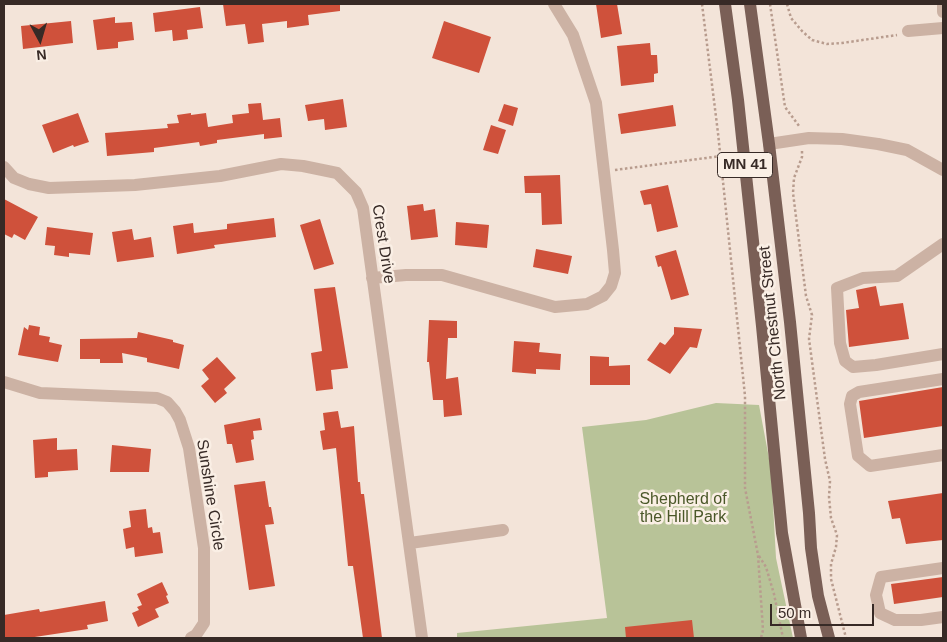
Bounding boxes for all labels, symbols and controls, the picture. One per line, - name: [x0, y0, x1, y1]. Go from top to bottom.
- north arrow: [15, 15, 65, 65]
- text: N: [36, 46, 47, 63]
- road number: MN 41: [718, 152, 772, 178]
- street label: Crest Drive: [367, 203, 399, 285]
- street label: North Chestnut Street: [755, 245, 791, 401]
- street label: Sunshine Circle: [192, 438, 228, 552]
- park label: Shepherd of the Hill Park: [639, 490, 727, 528]
- scale bar: [772, 594, 876, 626]
- text: 50 m: [778, 604, 811, 621]

